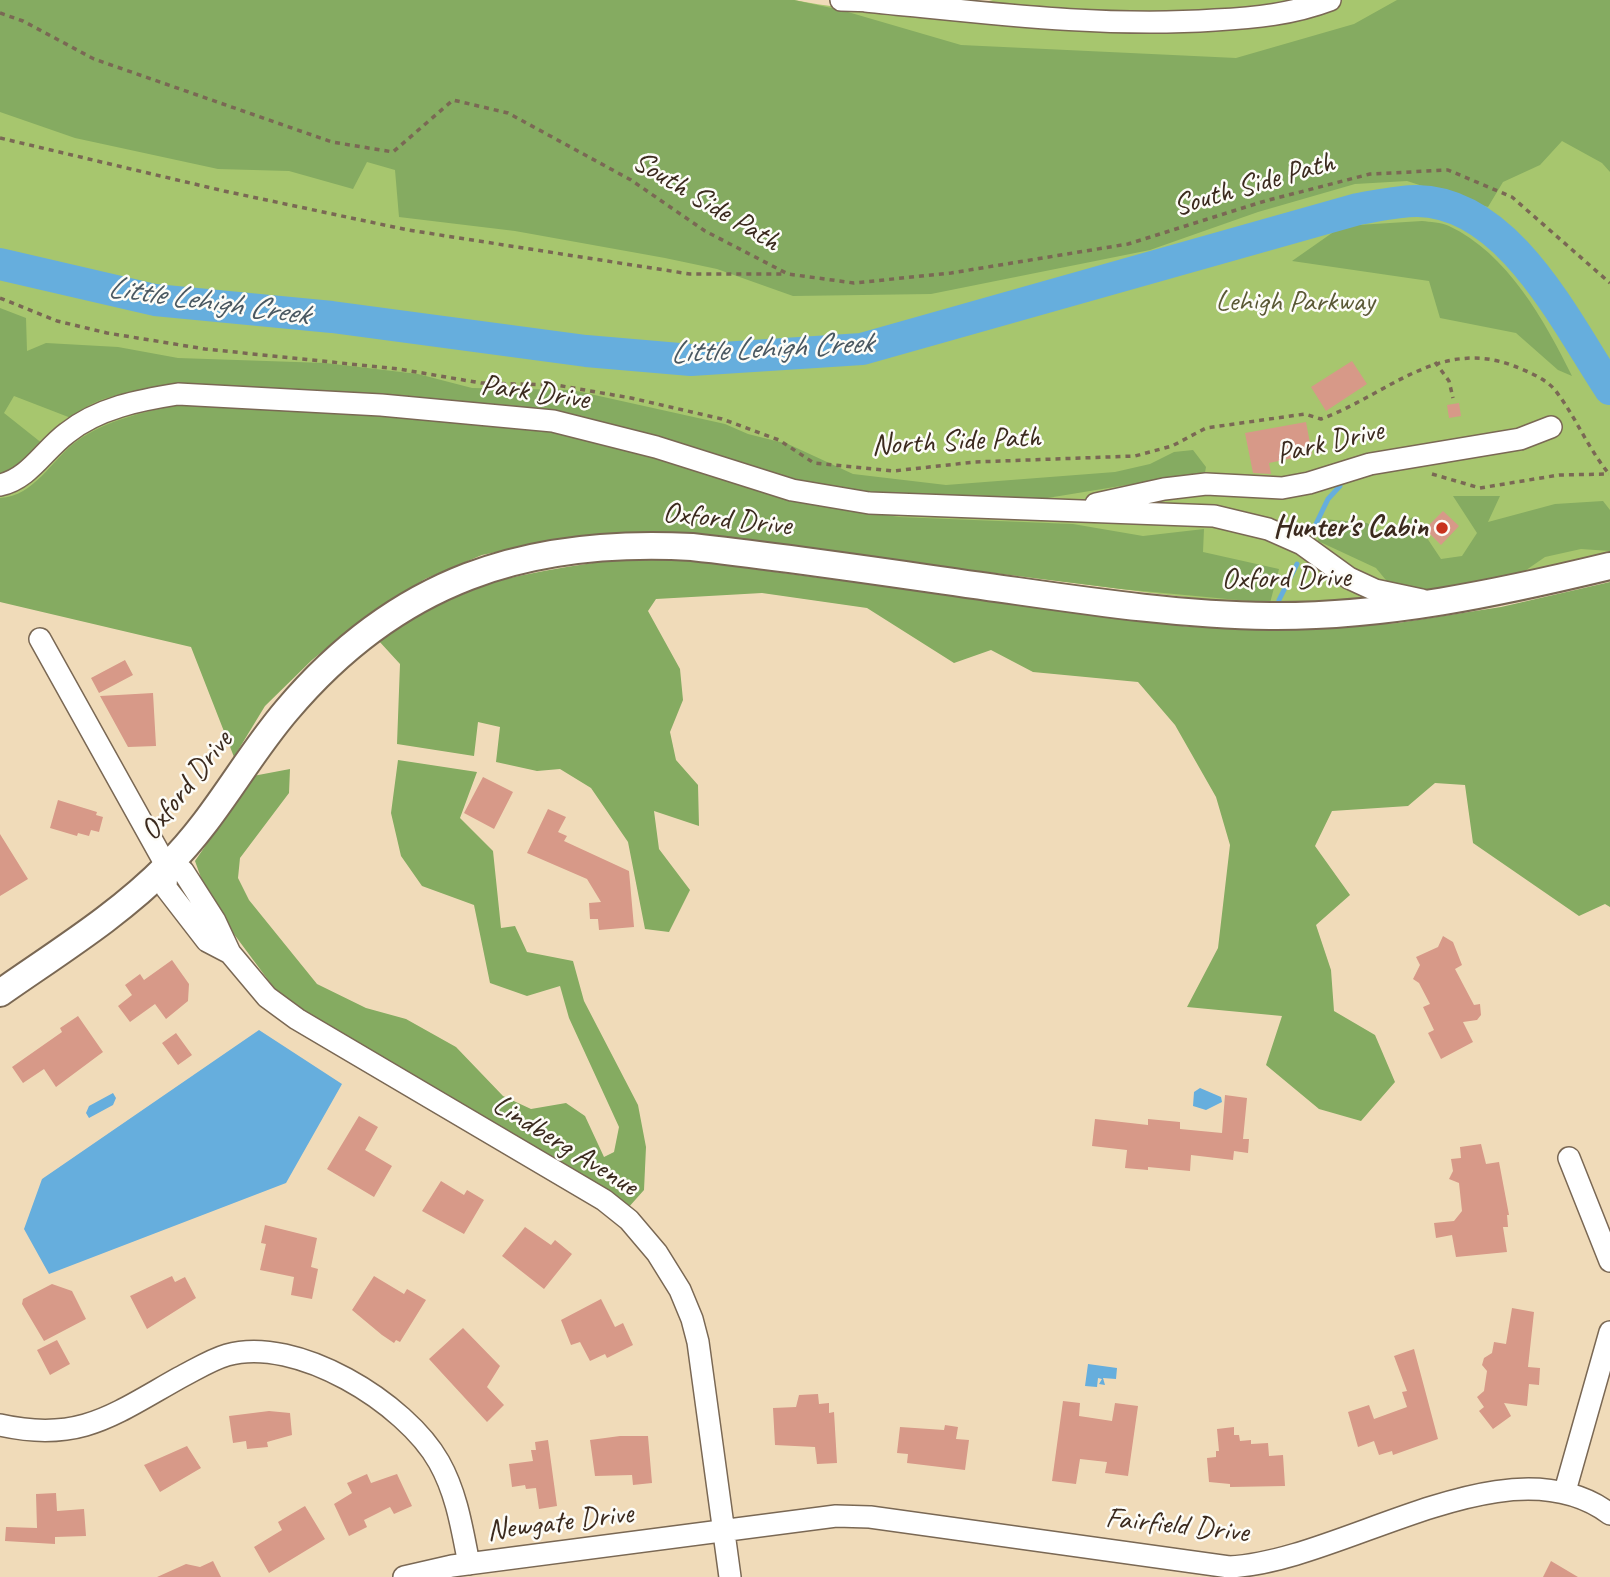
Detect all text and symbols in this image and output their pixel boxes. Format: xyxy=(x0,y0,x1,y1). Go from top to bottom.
street label: South Side Path xyxy=(626,144,786,260)
street label: South Side Path xyxy=(1169,145,1339,225)
water label: Little Lehigh Creek xyxy=(105,269,311,335)
park label: Lehigh Parkway xyxy=(1216,284,1374,320)
water label: Little Lehigh Creek xyxy=(669,325,873,373)
street label: Park Drive xyxy=(479,368,591,418)
street label: Park Drive xyxy=(1273,413,1387,473)
street label: North Side Path xyxy=(871,420,1041,464)
street label: Oxford Drive xyxy=(661,495,793,545)
place label: Hunter's Cabin xyxy=(1273,510,1428,546)
marker: Hunter's Cabin xyxy=(1434,520,1450,536)
street label: Oxford Drive xyxy=(1221,560,1351,598)
street label: Oxford Drive xyxy=(133,724,241,848)
street label: Lindberg Avenue xyxy=(486,1087,644,1205)
street label: Newgate Drive xyxy=(485,1496,635,1550)
street label: Fairfield Drive xyxy=(1104,1501,1250,1551)

